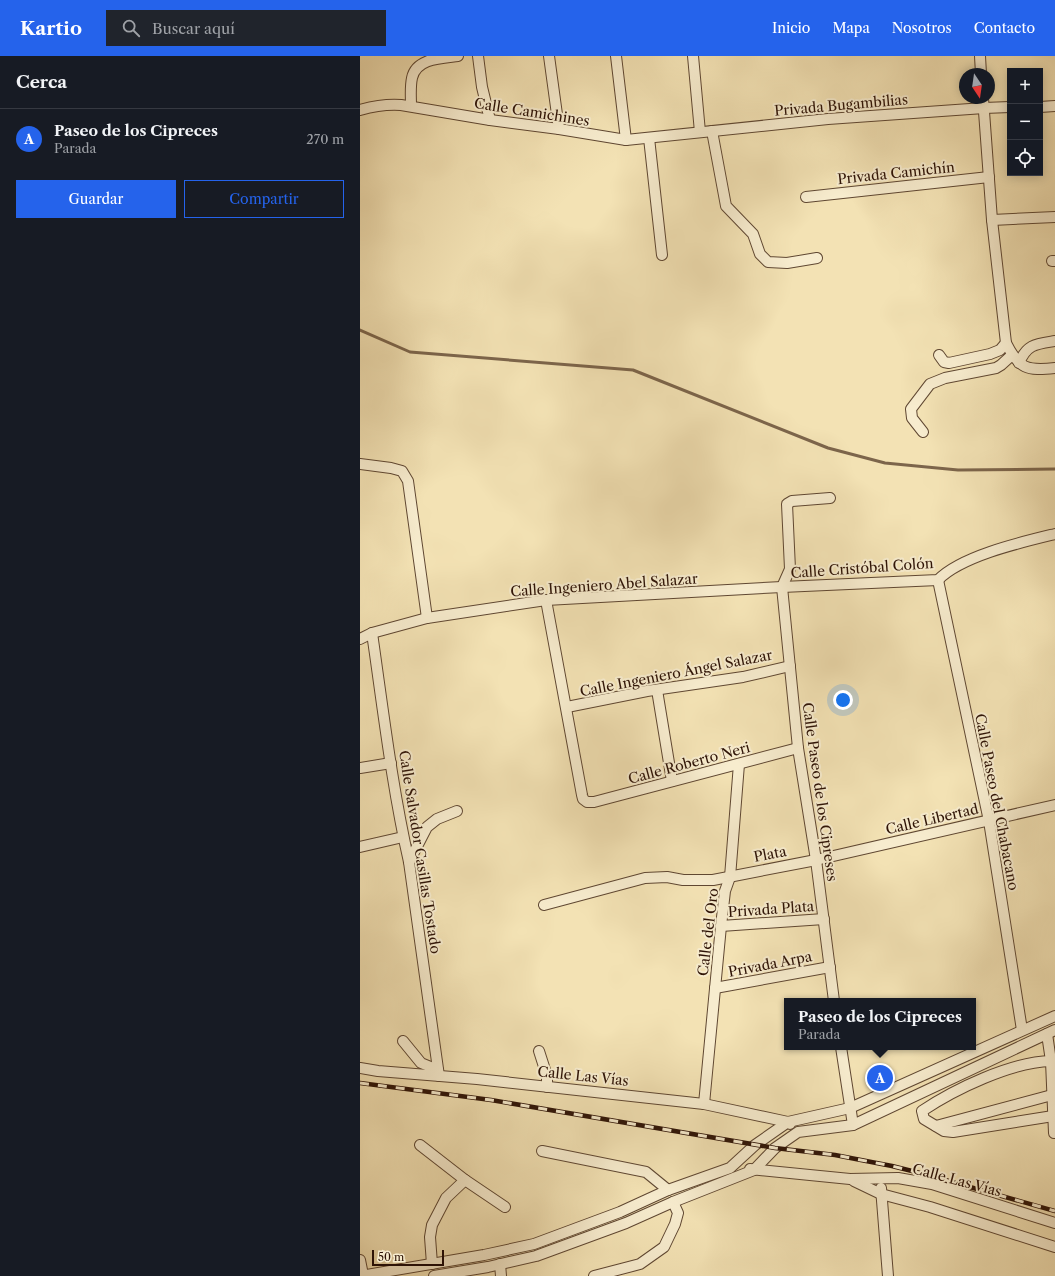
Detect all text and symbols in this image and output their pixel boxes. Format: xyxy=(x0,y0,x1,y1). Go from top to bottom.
search box xyxy=(106,10,386,46)
text: Kartio xyxy=(20,17,82,40)
icon: search xyxy=(120,17,142,39)
text: Buscar aquí xyxy=(152,19,235,38)
text: Inicio xyxy=(772,19,810,37)
text: Mapa xyxy=(832,19,870,37)
text: Nosotros xyxy=(892,19,952,37)
text: Contacto xyxy=(974,19,1035,37)
north arrow xyxy=(959,68,995,104)
map controls xyxy=(1007,68,1043,176)
button: + xyxy=(1007,68,1043,104)
text: Cerca xyxy=(16,72,67,92)
street label: Privada Bugambilias xyxy=(773,90,909,120)
street label: Calle Camichines xyxy=(473,94,591,130)
button: − xyxy=(1007,104,1043,140)
text: Paseo de los Cipreces xyxy=(54,121,218,140)
text: A xyxy=(24,131,34,147)
text: 270 m xyxy=(306,131,344,147)
text: Parada xyxy=(54,140,96,156)
button: locate xyxy=(1007,140,1043,176)
street label: Privada Camichín xyxy=(836,158,956,188)
button: Guardar xyxy=(16,180,176,218)
button: Compartir xyxy=(184,180,344,218)
street label: Calle Cristóbal Colón xyxy=(790,554,934,582)
street label: Calle Ingeniero Abel Salazar xyxy=(510,569,698,601)
street label: Calle Ingeniero Ángel Salazar xyxy=(578,645,774,700)
your location xyxy=(833,690,853,710)
street label: Calle Paseo de los Cipreses xyxy=(799,701,841,883)
street label: Calle Paseo del Chabacano xyxy=(971,712,1023,892)
street label: Calle Roberto Neri xyxy=(626,738,752,788)
street label: Calle Salvador Casillas Tostado xyxy=(395,749,445,955)
street label: Calle Libertad xyxy=(884,799,981,838)
street label: Plata xyxy=(752,842,789,866)
street label: Calle del Oro xyxy=(694,887,722,977)
street label: Privada Plata xyxy=(727,897,815,921)
street label: Privada Arpa xyxy=(727,947,814,981)
popup xyxy=(784,998,976,1050)
text: Paseo de los Cipreces xyxy=(798,1007,962,1026)
text: Parada xyxy=(798,1026,840,1042)
street label: Calle Las Vías xyxy=(536,1062,630,1090)
pin: A xyxy=(867,1063,893,1093)
street label: Calle Las Vías xyxy=(910,1159,1004,1201)
scale bar xyxy=(372,1248,444,1267)
text: 50 m xyxy=(378,1250,404,1264)

